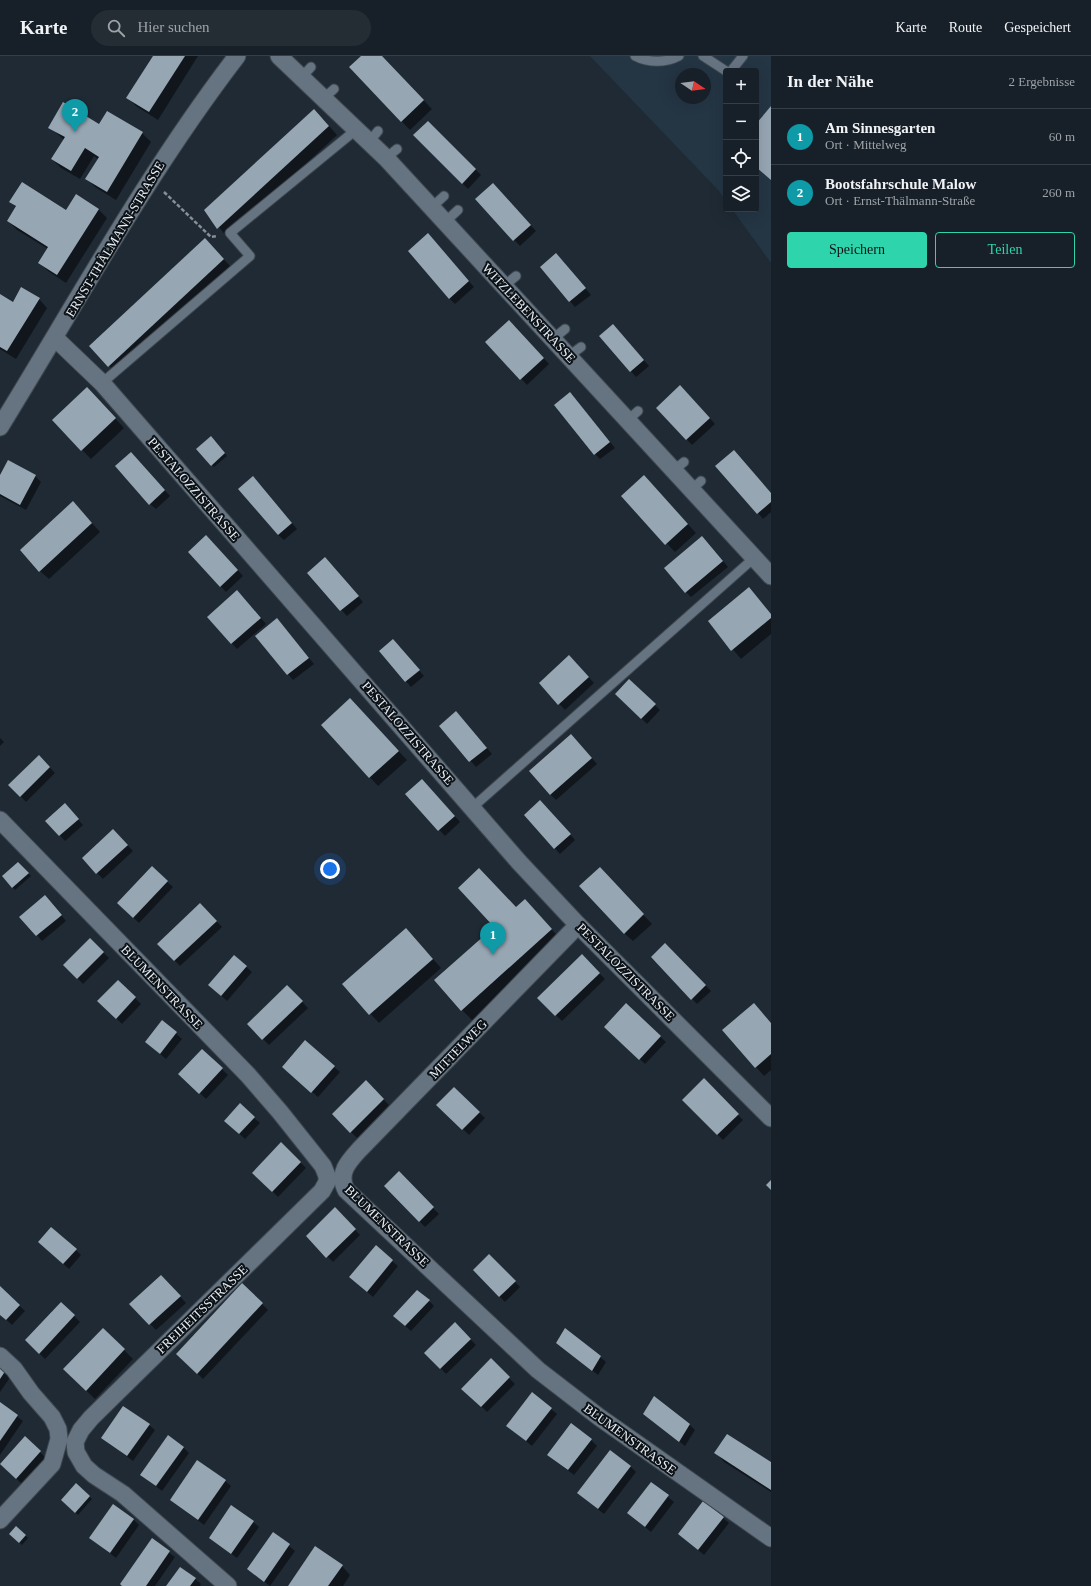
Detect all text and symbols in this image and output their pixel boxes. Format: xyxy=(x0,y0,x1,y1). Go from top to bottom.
search box xyxy=(91,10,371,46)
text: Karte xyxy=(20,17,67,38)
icon: search xyxy=(105,17,127,39)
text: Hier suchen xyxy=(137,19,210,35)
text: Karte xyxy=(896,20,927,35)
text: Route xyxy=(949,20,982,35)
text: Gespeichert xyxy=(1004,20,1071,35)
north arrow xyxy=(675,68,711,104)
map controls xyxy=(723,68,759,212)
button: + xyxy=(723,68,759,104)
text: In der Nähe xyxy=(787,72,874,91)
text: 2 Ergebnisse xyxy=(1008,74,1075,89)
pin: 2 xyxy=(62,99,88,132)
button: − xyxy=(723,104,759,140)
text: Am Sinnesgarten xyxy=(825,120,935,136)
text: 1 xyxy=(797,129,803,144)
text: 60 m xyxy=(1049,129,1075,144)
text: Ort · Mittelweg xyxy=(825,137,907,152)
button: locate xyxy=(723,140,759,176)
street label: ERNST-THÄLMANN-STRASSE xyxy=(63,159,167,319)
button: layers xyxy=(723,176,759,212)
text: Bootsfahrschule Malow xyxy=(825,176,976,192)
text: 2 xyxy=(797,185,803,200)
text: 260 m xyxy=(1042,185,1075,200)
text: Ort · Ernst-Thälmann-Straße xyxy=(825,193,975,208)
button: Speichern xyxy=(787,232,927,268)
button: Teilen xyxy=(935,232,1075,268)
street label: WITZLEBENSTRASSE xyxy=(479,260,579,366)
street label: PESTALOZZISTRASSE xyxy=(145,434,243,544)
street label: PESTALOZZISTRASSE xyxy=(359,678,457,788)
your location xyxy=(320,859,340,879)
street label: PESTALOZZISTRASSE xyxy=(574,920,678,1024)
pin: 1 xyxy=(480,922,506,955)
street label: BLUMENSTRASSE xyxy=(118,942,206,1032)
street label: MITTELWEG xyxy=(426,1016,490,1082)
street label: BLUMENSTRASSE xyxy=(342,1182,432,1270)
street label: FREIHEITSSTRASSE xyxy=(153,1262,251,1356)
street label: BLUMENSTRASSE xyxy=(581,1400,679,1478)

